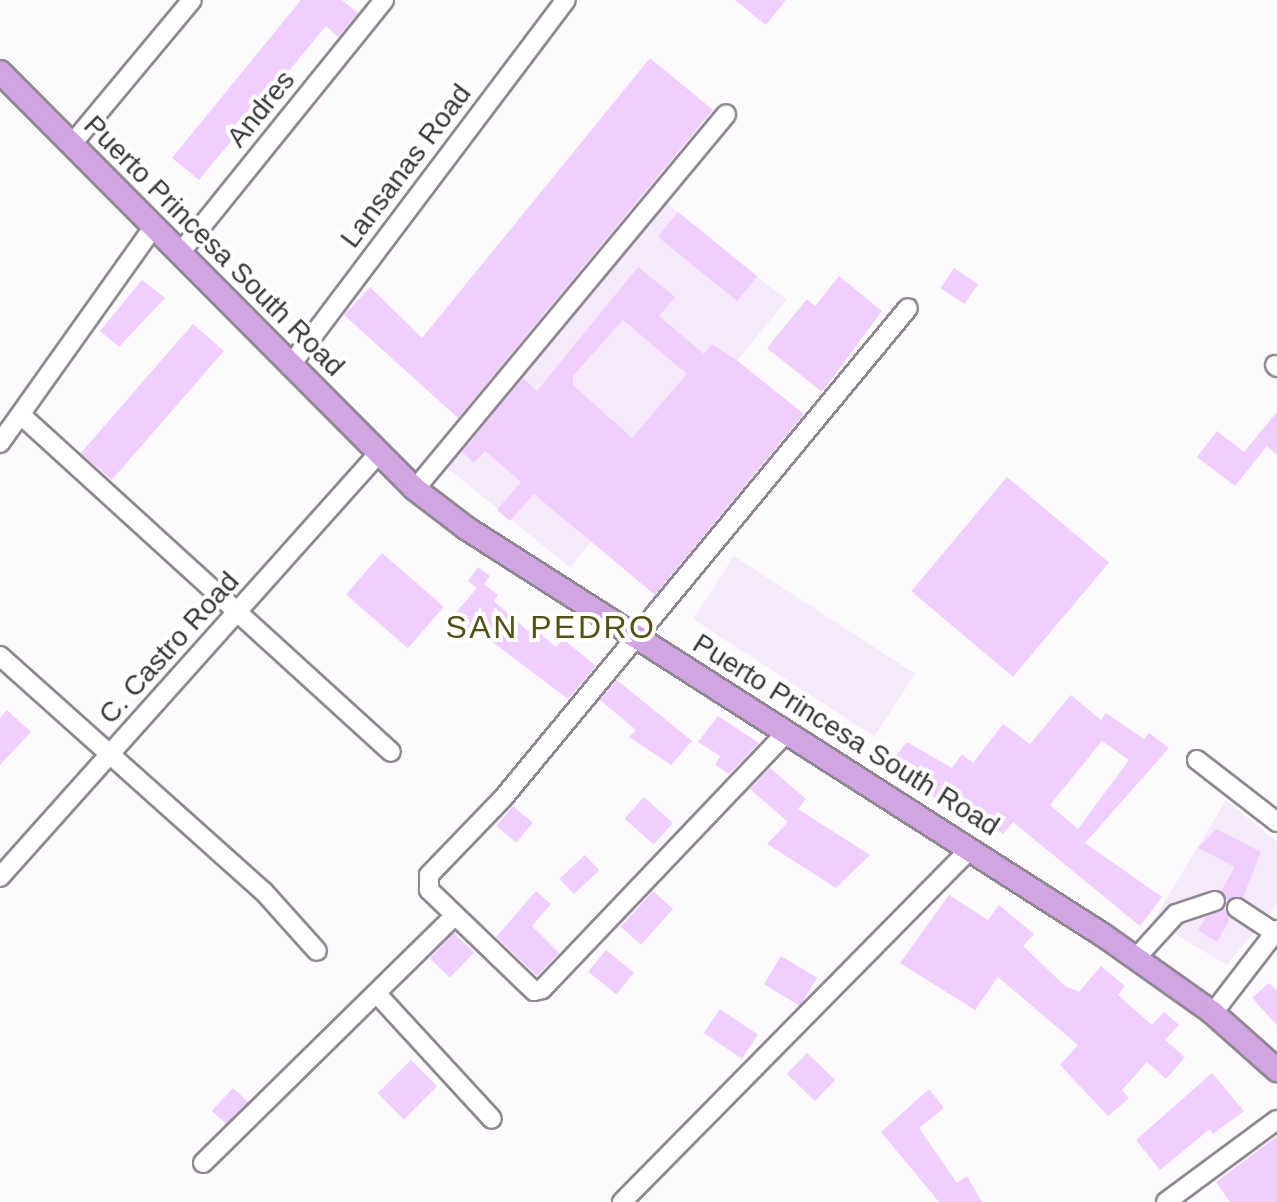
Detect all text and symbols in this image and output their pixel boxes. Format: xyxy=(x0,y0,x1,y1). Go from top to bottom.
street label: Andres xyxy=(220,64,302,154)
street label: Lansanas Road xyxy=(334,78,478,254)
street label: Puerto Princesa South Road xyxy=(77,109,351,383)
street label: C. Castro Road xyxy=(92,565,246,731)
district label: SAN PEDRO xyxy=(446,608,656,646)
street label: Puerto Princesa South Road xyxy=(687,627,1005,843)

